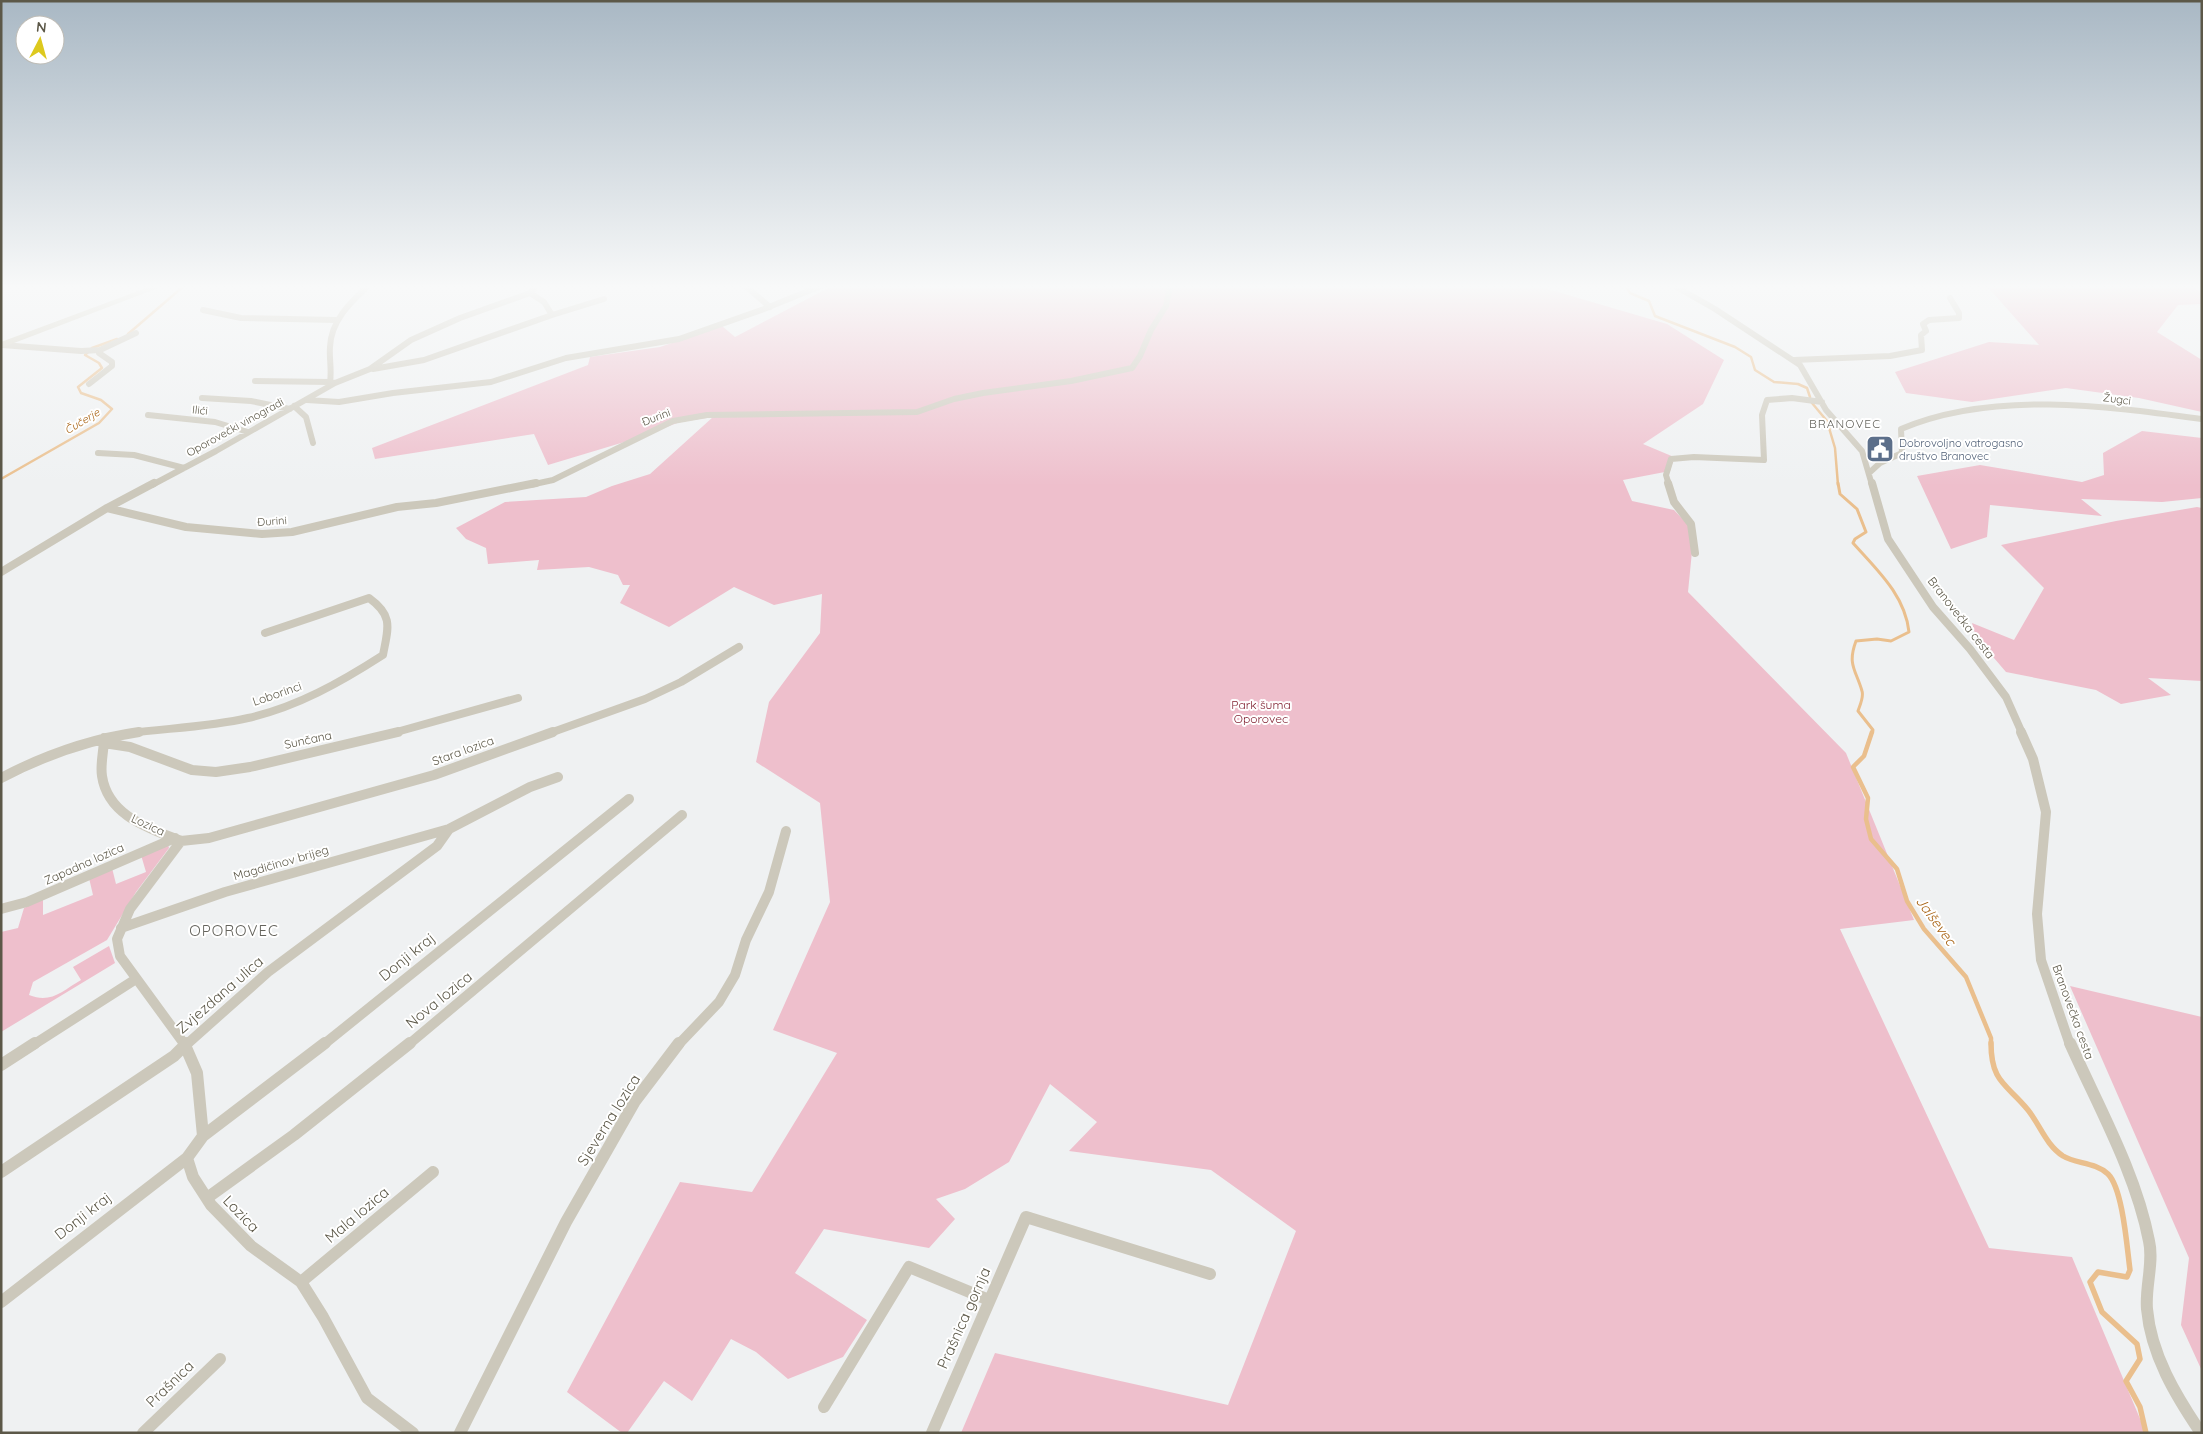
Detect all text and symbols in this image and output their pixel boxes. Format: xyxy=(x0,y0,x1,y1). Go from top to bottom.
north arrow xyxy=(15,15,65,65)
text: N xyxy=(35,18,47,37)
street label: Žugci xyxy=(2102,390,2132,408)
street label: Oporovečki vinogradi xyxy=(184,394,286,460)
street label: Ilići xyxy=(191,402,209,418)
water label: Čučerje xyxy=(62,405,103,437)
street label: Đurini xyxy=(640,405,672,429)
district label: BRANOVEC xyxy=(1809,416,1881,431)
public building icon: Dobrovoljno vatrogasno društvo Branovec xyxy=(1865,434,1895,464)
place label: Dobrovoljno vatrogasno društvo Branovec xyxy=(1899,436,2023,463)
street label: Đurini xyxy=(257,513,287,529)
street label: Branovečka cesta xyxy=(1925,574,1998,662)
street label: Loborinci xyxy=(250,678,303,709)
park label: Park šuma Oporovec xyxy=(1231,697,1291,726)
street label: Sunčana xyxy=(283,727,333,752)
street label: Stara lozica xyxy=(430,732,496,769)
street label: Lozica xyxy=(129,810,167,839)
street label: Zapadna lozica xyxy=(42,839,126,888)
street label: Magdičinov brijeg xyxy=(231,842,330,883)
water label: Jalševec xyxy=(1912,893,1961,951)
district label: OPOROVEC xyxy=(189,921,279,940)
street label: Donji kraj xyxy=(375,928,439,985)
street label: Zvjezdana ulica xyxy=(172,952,267,1038)
street label: Branovečka cesta xyxy=(2049,962,2098,1061)
street label: Nova lozica xyxy=(401,967,476,1032)
street label: Sjeverna lozica xyxy=(573,1070,644,1169)
street label: Mala lozica xyxy=(321,1182,393,1247)
street label: Donji kraj xyxy=(51,1188,115,1244)
street label: Lozica xyxy=(219,1191,264,1236)
street label: Prašnica gornja xyxy=(933,1264,994,1372)
street label: Prašnica xyxy=(142,1356,198,1411)

